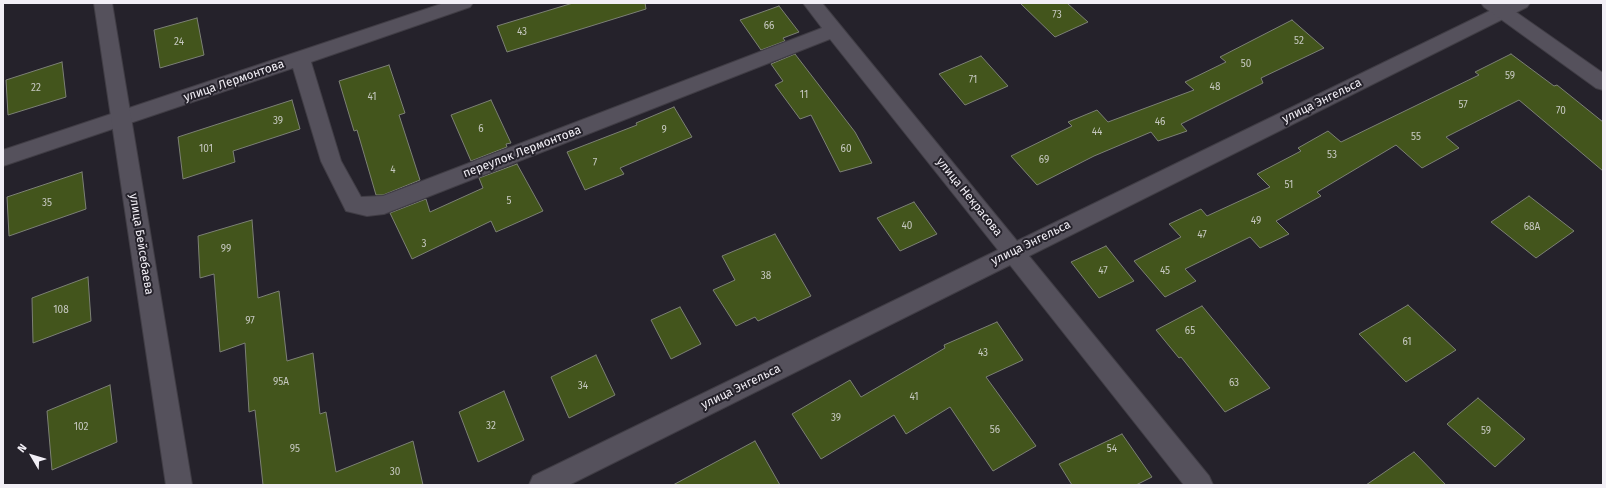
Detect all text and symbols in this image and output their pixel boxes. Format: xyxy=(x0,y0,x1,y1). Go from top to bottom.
house number: 73 xyxy=(1052,9,1062,21)
house number: 66 xyxy=(764,20,774,32)
house number: 43 xyxy=(517,26,527,38)
house number: 52 xyxy=(1294,35,1304,47)
house number: 24 xyxy=(174,36,184,48)
street label: улица Лермонтова xyxy=(182,57,286,105)
house number: 50 xyxy=(1241,58,1251,70)
house number: 59 xyxy=(1505,70,1515,82)
house number: 71 xyxy=(969,74,977,86)
street label: улица Энгельса xyxy=(1280,76,1364,126)
house number: 48 xyxy=(1210,81,1220,93)
house number: 22 xyxy=(31,82,41,94)
house number: 11 xyxy=(800,89,808,101)
house number: 41 xyxy=(367,91,377,103)
house number: 57 xyxy=(1458,99,1468,111)
house number: 70 xyxy=(1556,105,1566,117)
house number: 39 xyxy=(273,115,283,127)
house number: 46 xyxy=(1155,116,1165,128)
street label: переулок Лермонтова xyxy=(461,123,583,181)
house number: 6 xyxy=(478,123,484,135)
house number: 9 xyxy=(661,124,667,136)
house number: 44 xyxy=(1092,126,1102,138)
house number: 55 xyxy=(1411,131,1421,143)
house number: 101 xyxy=(199,143,213,155)
house number: 60 xyxy=(841,143,851,155)
house number: 53 xyxy=(1327,149,1337,161)
house number: 69 xyxy=(1039,154,1049,166)
street label: улица Некрасова xyxy=(933,155,1005,239)
house number: 7 xyxy=(593,157,597,169)
house number: 4 xyxy=(390,164,396,176)
house number: 51 xyxy=(1285,179,1293,191)
street label: улица Бейсебаева xyxy=(126,192,156,296)
house number: 5 xyxy=(506,195,512,207)
house number: 35 xyxy=(42,197,52,209)
house number: 49 xyxy=(1251,215,1261,227)
street label: улица Энгельса xyxy=(989,218,1073,268)
house number: 40 xyxy=(902,220,912,232)
house number: 68А xyxy=(1524,221,1540,233)
house number: 47 xyxy=(1197,229,1207,241)
house number: 3 xyxy=(422,238,426,250)
house number: 99 xyxy=(221,243,231,255)
house number: 47 xyxy=(1098,265,1108,277)
house number: 45 xyxy=(1160,265,1170,277)
house number: 38 xyxy=(761,270,771,282)
house number: 108 xyxy=(53,304,69,316)
house number: 97 xyxy=(245,315,255,327)
house number: 65 xyxy=(1185,325,1195,337)
house number: 61 xyxy=(1402,336,1412,348)
house number: 43 xyxy=(978,347,988,359)
street label: улица Энгельса xyxy=(699,362,783,412)
house number: 95А xyxy=(273,376,289,388)
house number: 63 xyxy=(1229,377,1239,389)
house number: 34 xyxy=(578,380,588,392)
house number: 41 xyxy=(909,391,919,403)
house number: 39 xyxy=(831,412,841,424)
house number: 32 xyxy=(486,420,496,432)
house number: 102 xyxy=(74,421,88,433)
house number: 56 xyxy=(990,424,1000,436)
house number: 59 xyxy=(1481,425,1491,437)
north arrow xyxy=(12,436,52,476)
text: N xyxy=(15,441,30,455)
house number: 95 xyxy=(290,443,300,455)
house number: 54 xyxy=(1107,443,1117,455)
house number: 30 xyxy=(390,466,400,478)

